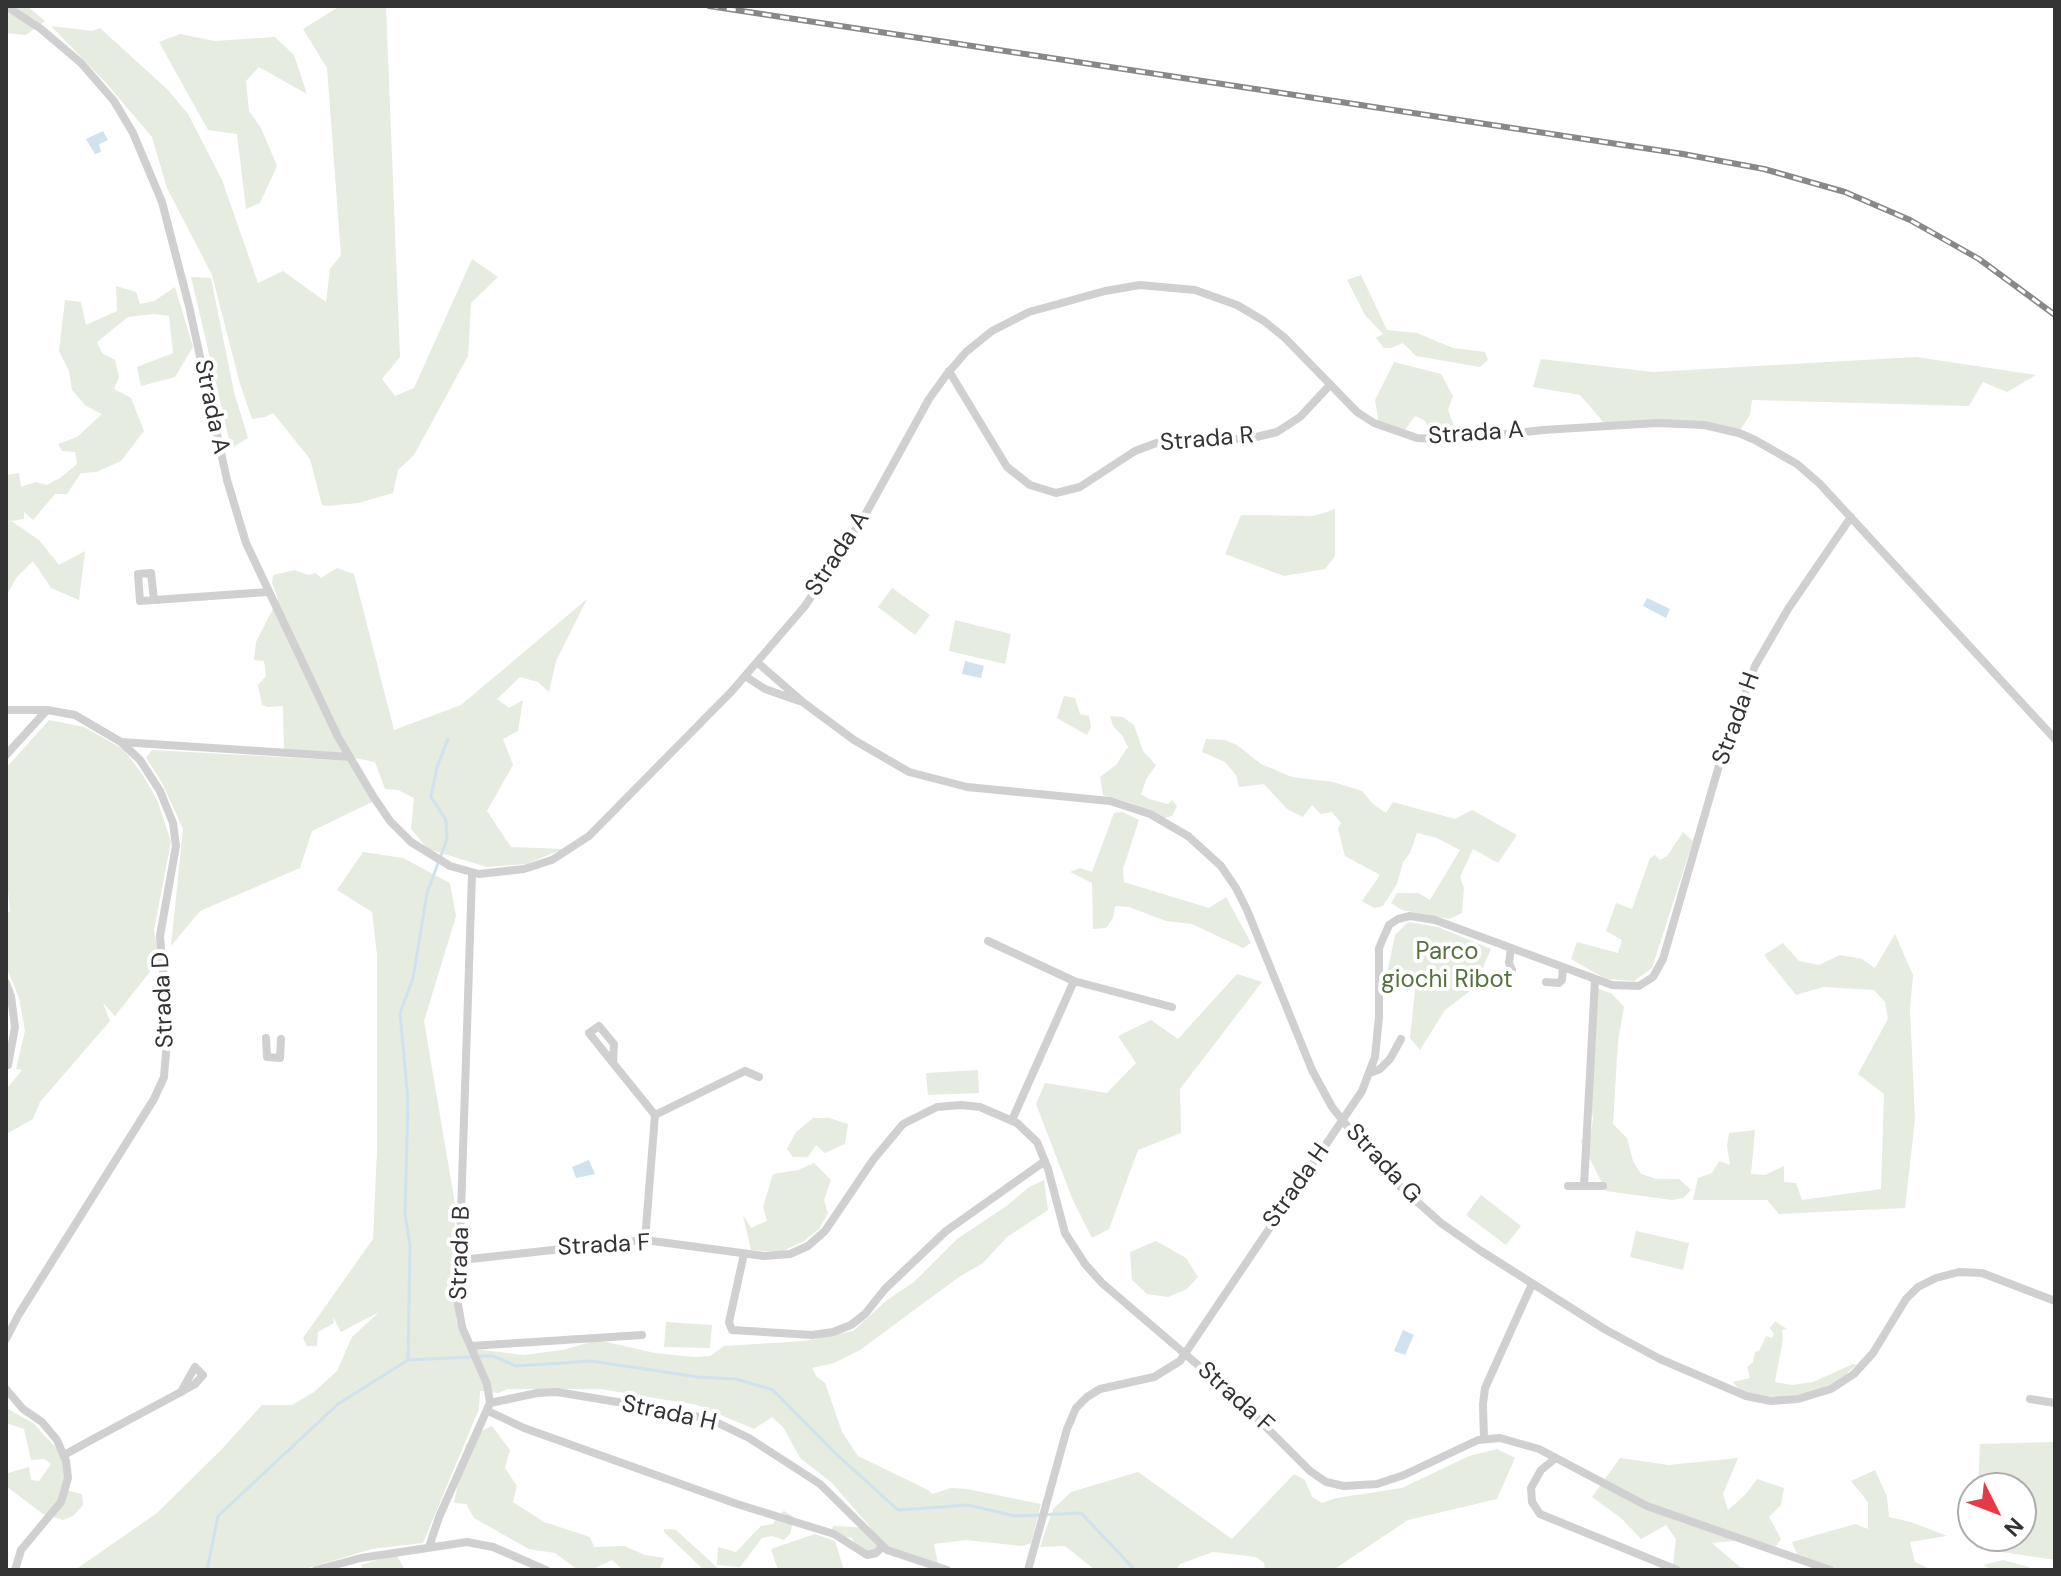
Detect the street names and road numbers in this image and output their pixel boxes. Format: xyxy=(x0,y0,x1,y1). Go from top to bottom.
street label: Strada A xyxy=(187,357,235,457)
street label: Strada A xyxy=(1427,416,1525,452)
street label: Strada R xyxy=(1159,422,1255,458)
street label: Strada A xyxy=(800,506,876,602)
street label: Strada H xyxy=(1707,669,1767,769)
street label: Strada D xyxy=(147,951,181,1049)
street label: Strada G xyxy=(1339,1118,1427,1210)
street label: Strada H xyxy=(1258,1138,1336,1234)
street label: Strada B xyxy=(445,1205,477,1301)
street label: Strada F xyxy=(557,1229,651,1263)
street label: Strada F xyxy=(1191,1356,1279,1440)
street label: Strada H xyxy=(619,1390,719,1438)

